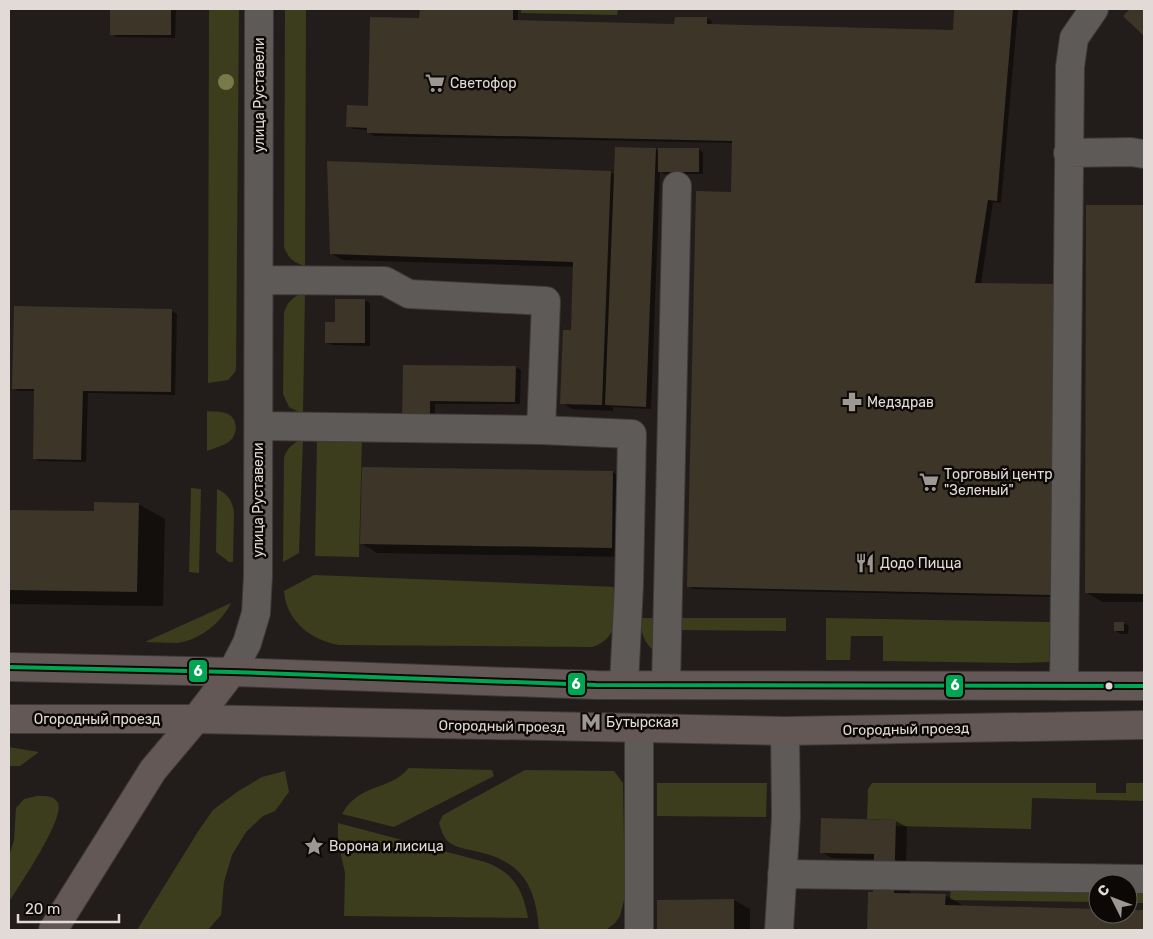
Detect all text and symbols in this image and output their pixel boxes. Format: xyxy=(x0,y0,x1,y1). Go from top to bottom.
street label: улица Руставели xyxy=(251,37,268,153)
supermarket icon: Светофор xyxy=(424,72,446,94)
place label: Светофор xyxy=(450,75,517,92)
pharmacy icon: Медздрав xyxy=(841,391,863,413)
place label: Медздрав xyxy=(867,394,934,411)
street label: улица Руставели xyxy=(250,442,267,558)
place label: Торговый центр "Зеленый" xyxy=(944,466,1053,499)
supermarket icon: Торговый центр "Зеленый" xyxy=(918,471,940,493)
restaurant icon: Додо Пицца xyxy=(854,552,876,574)
place label: Додо Пицца xyxy=(880,555,961,572)
line badge: 6 xyxy=(188,659,208,683)
text: 6 xyxy=(193,663,203,680)
line badge: 6 xyxy=(567,672,586,696)
line badge: 6 xyxy=(945,674,964,698)
text: 6 xyxy=(571,676,581,693)
text: 6 xyxy=(950,677,960,694)
unlabelled marker xyxy=(1104,681,1114,691)
street label: Огородный проезд xyxy=(34,711,160,728)
metro station icon: Бутырская xyxy=(580,711,602,733)
place label: Бутырская xyxy=(606,714,679,731)
street label: Огородный проезд xyxy=(439,717,565,736)
street label: Огородный проезд xyxy=(843,720,969,739)
place icon: Ворона и лисица xyxy=(303,835,325,857)
place label: Ворона и лисица xyxy=(329,838,444,855)
north arrow xyxy=(1088,874,1138,924)
text: С xyxy=(1094,881,1113,900)
scale bar xyxy=(18,892,119,924)
text: 20 m xyxy=(25,900,60,918)

